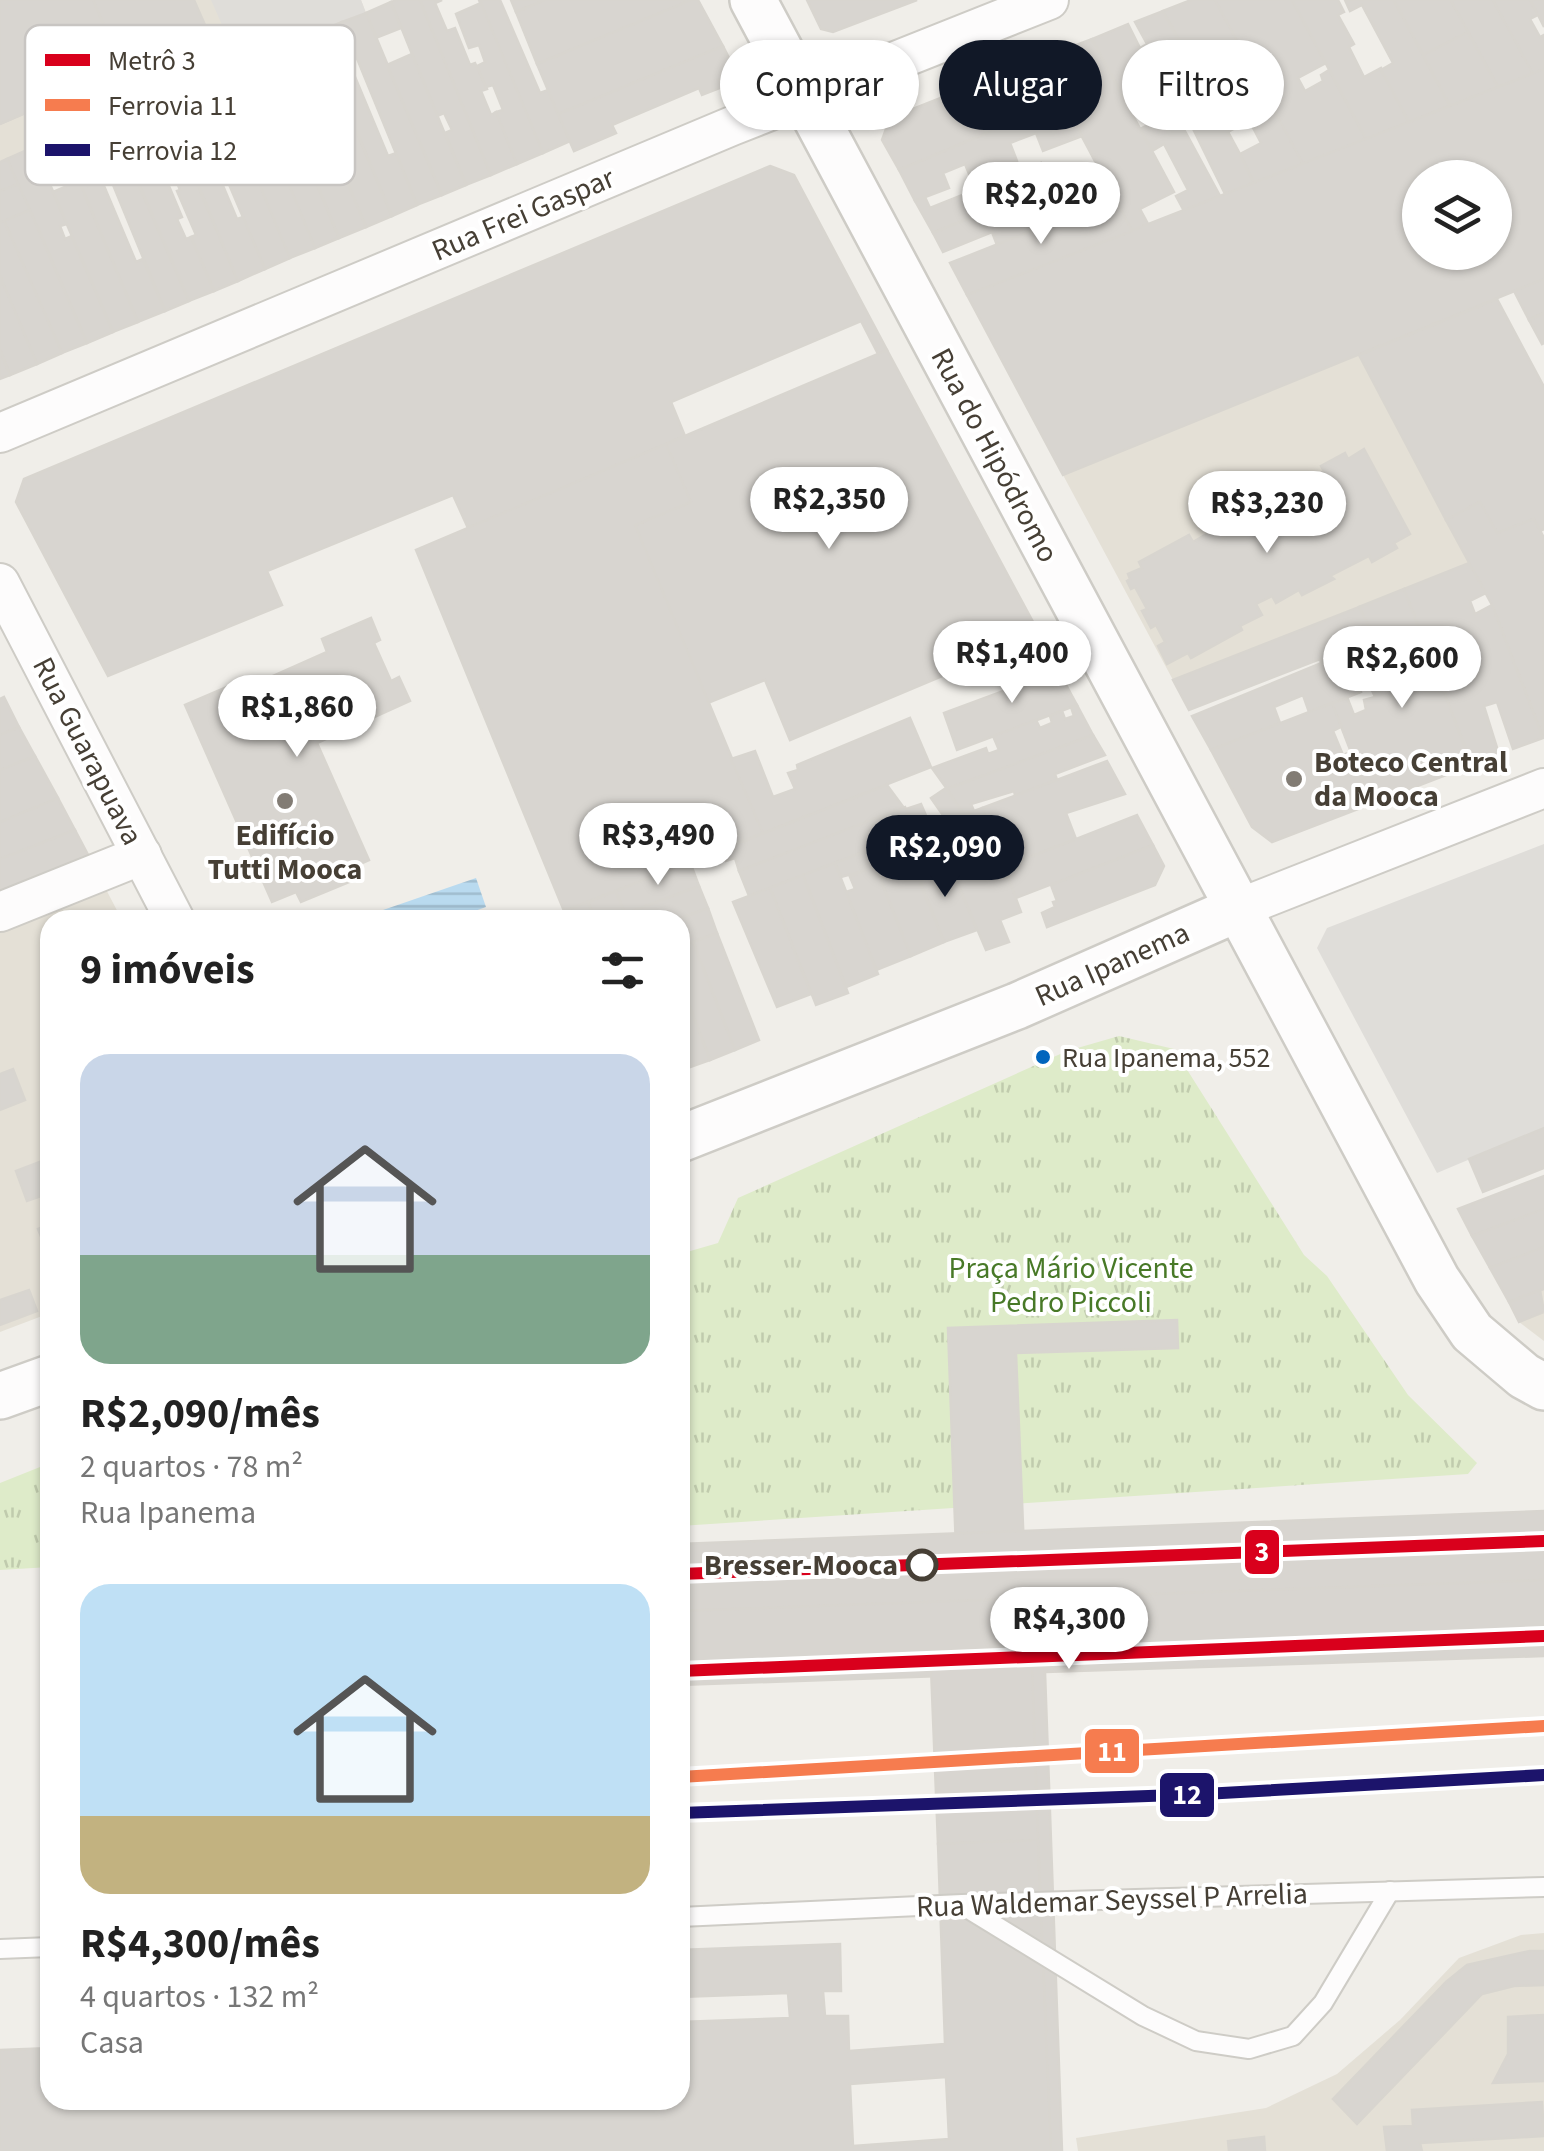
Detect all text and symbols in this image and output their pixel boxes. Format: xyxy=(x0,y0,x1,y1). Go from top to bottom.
legend xyxy=(25,25,355,185)
chip: Comprar xyxy=(720,40,919,130)
chip: Alugar xyxy=(939,40,1102,130)
chip: Filtros xyxy=(1122,40,1284,130)
text: Metrô 3 xyxy=(108,41,196,81)
text: Ferrovia 11 xyxy=(108,86,237,126)
text: Ferrovia 12 xyxy=(108,131,237,171)
street label: Rua Frei Gaspar xyxy=(425,156,622,272)
map controls xyxy=(1402,160,1512,270)
button: layers xyxy=(1402,160,1512,270)
pin: R$2,020 xyxy=(949,162,1133,247)
text: R$2,020 xyxy=(984,171,1098,217)
street label: Rua do Hipódromo xyxy=(920,340,1069,570)
pin: R$2,350 xyxy=(737,467,921,552)
pin: R$3,230 xyxy=(1175,471,1359,556)
text: R$2,350 xyxy=(772,476,886,522)
text: R$3,230 xyxy=(1210,480,1324,526)
pin: R$1,400 xyxy=(920,621,1104,706)
pin: R$2,600 xyxy=(1310,626,1494,711)
text: R$1,400 xyxy=(955,630,1069,676)
text: R$2,600 xyxy=(1345,635,1459,681)
street label: Rua Guarapuava xyxy=(22,650,153,853)
pin: R$1,860 xyxy=(205,675,389,760)
text: R$1,860 xyxy=(240,684,354,730)
place label: Boteco Central da Mooca xyxy=(1314,741,1508,818)
marker: Boteco Central da Mooca xyxy=(1283,768,1305,790)
marker: Edifício Tutti Mooca xyxy=(274,790,296,812)
pin: R$3,490 xyxy=(566,803,750,888)
text: R$3,490 xyxy=(601,812,715,858)
place label: Edifício Tutti Mooca xyxy=(208,814,362,891)
pin: R$2,090 xyxy=(853,815,1037,900)
text: R$2,090 xyxy=(888,824,1002,870)
street label: Rua Ipanema xyxy=(1028,911,1196,1018)
text: 9 imóveis xyxy=(80,940,255,1000)
icon: filters xyxy=(595,943,650,998)
place label: Rua Ipanema, 552 xyxy=(1062,1038,1270,1078)
marker: Rua Ipanema, 552 xyxy=(1033,1047,1053,1067)
icon: home xyxy=(275,1119,455,1299)
park label: Praça Mário Vicente Pedro Piccoli xyxy=(948,1247,1194,1324)
text: R$2,090/mês xyxy=(80,1384,320,1444)
text: 2 quartos · 78 m² xyxy=(80,1444,303,1490)
text: Rua Ipanema xyxy=(80,1490,256,1536)
line badge: 3 xyxy=(1243,1528,1281,1576)
text: 3 xyxy=(1255,1532,1269,1572)
place label: Bresser-Mooca xyxy=(704,1544,898,1587)
marker: Bresser-Mooca xyxy=(907,1550,937,1580)
pin: R$4,300 xyxy=(977,1587,1161,1672)
text: R$4,300 xyxy=(1012,1596,1126,1642)
icon: home xyxy=(275,1649,455,1829)
line badge: 11 xyxy=(1083,1727,1141,1775)
text: 11 xyxy=(1097,1732,1127,1772)
line badge: 12 xyxy=(1158,1771,1216,1819)
text: 12 xyxy=(1172,1775,1202,1815)
street label: Rua Waldemar Seyssel P Arrelia xyxy=(915,1872,1309,1929)
text: R$4,300/mês xyxy=(80,1914,320,1974)
text: 4 quartos · 132 m² xyxy=(80,1974,319,2020)
text: Casa xyxy=(80,2020,144,2066)

